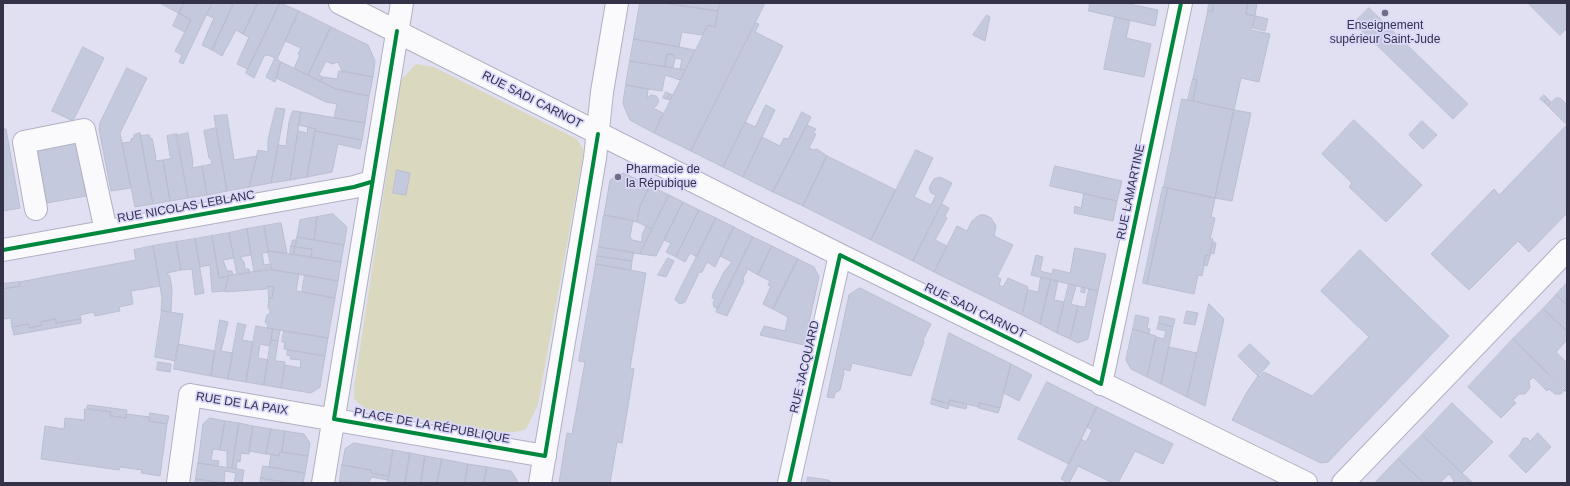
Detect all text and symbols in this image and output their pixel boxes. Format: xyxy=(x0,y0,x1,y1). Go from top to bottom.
marker: Enseignement supérieur Saint-Jude xyxy=(1380,8,1390,18)
place label: Enseignement supérieur Saint-Jude xyxy=(1330,19,1440,47)
street label: RUE SADI CARNOT xyxy=(479,68,585,132)
street label: RUE LAMARTINE xyxy=(1114,143,1148,241)
place label: Pharmacie de la Répubique xyxy=(626,163,700,191)
marker: Pharmacie de la Répubique xyxy=(613,172,623,182)
street label: RUE NICOLAS LEBLANC xyxy=(116,188,256,226)
street label: RUE SADI CARNOT xyxy=(922,280,1028,342)
street label: RUE JACQUARD xyxy=(787,319,823,415)
street label: RUE DE LA PAIX xyxy=(195,390,289,418)
street label: PLACE DE LA RÉPUBLIQUE xyxy=(353,405,511,447)

